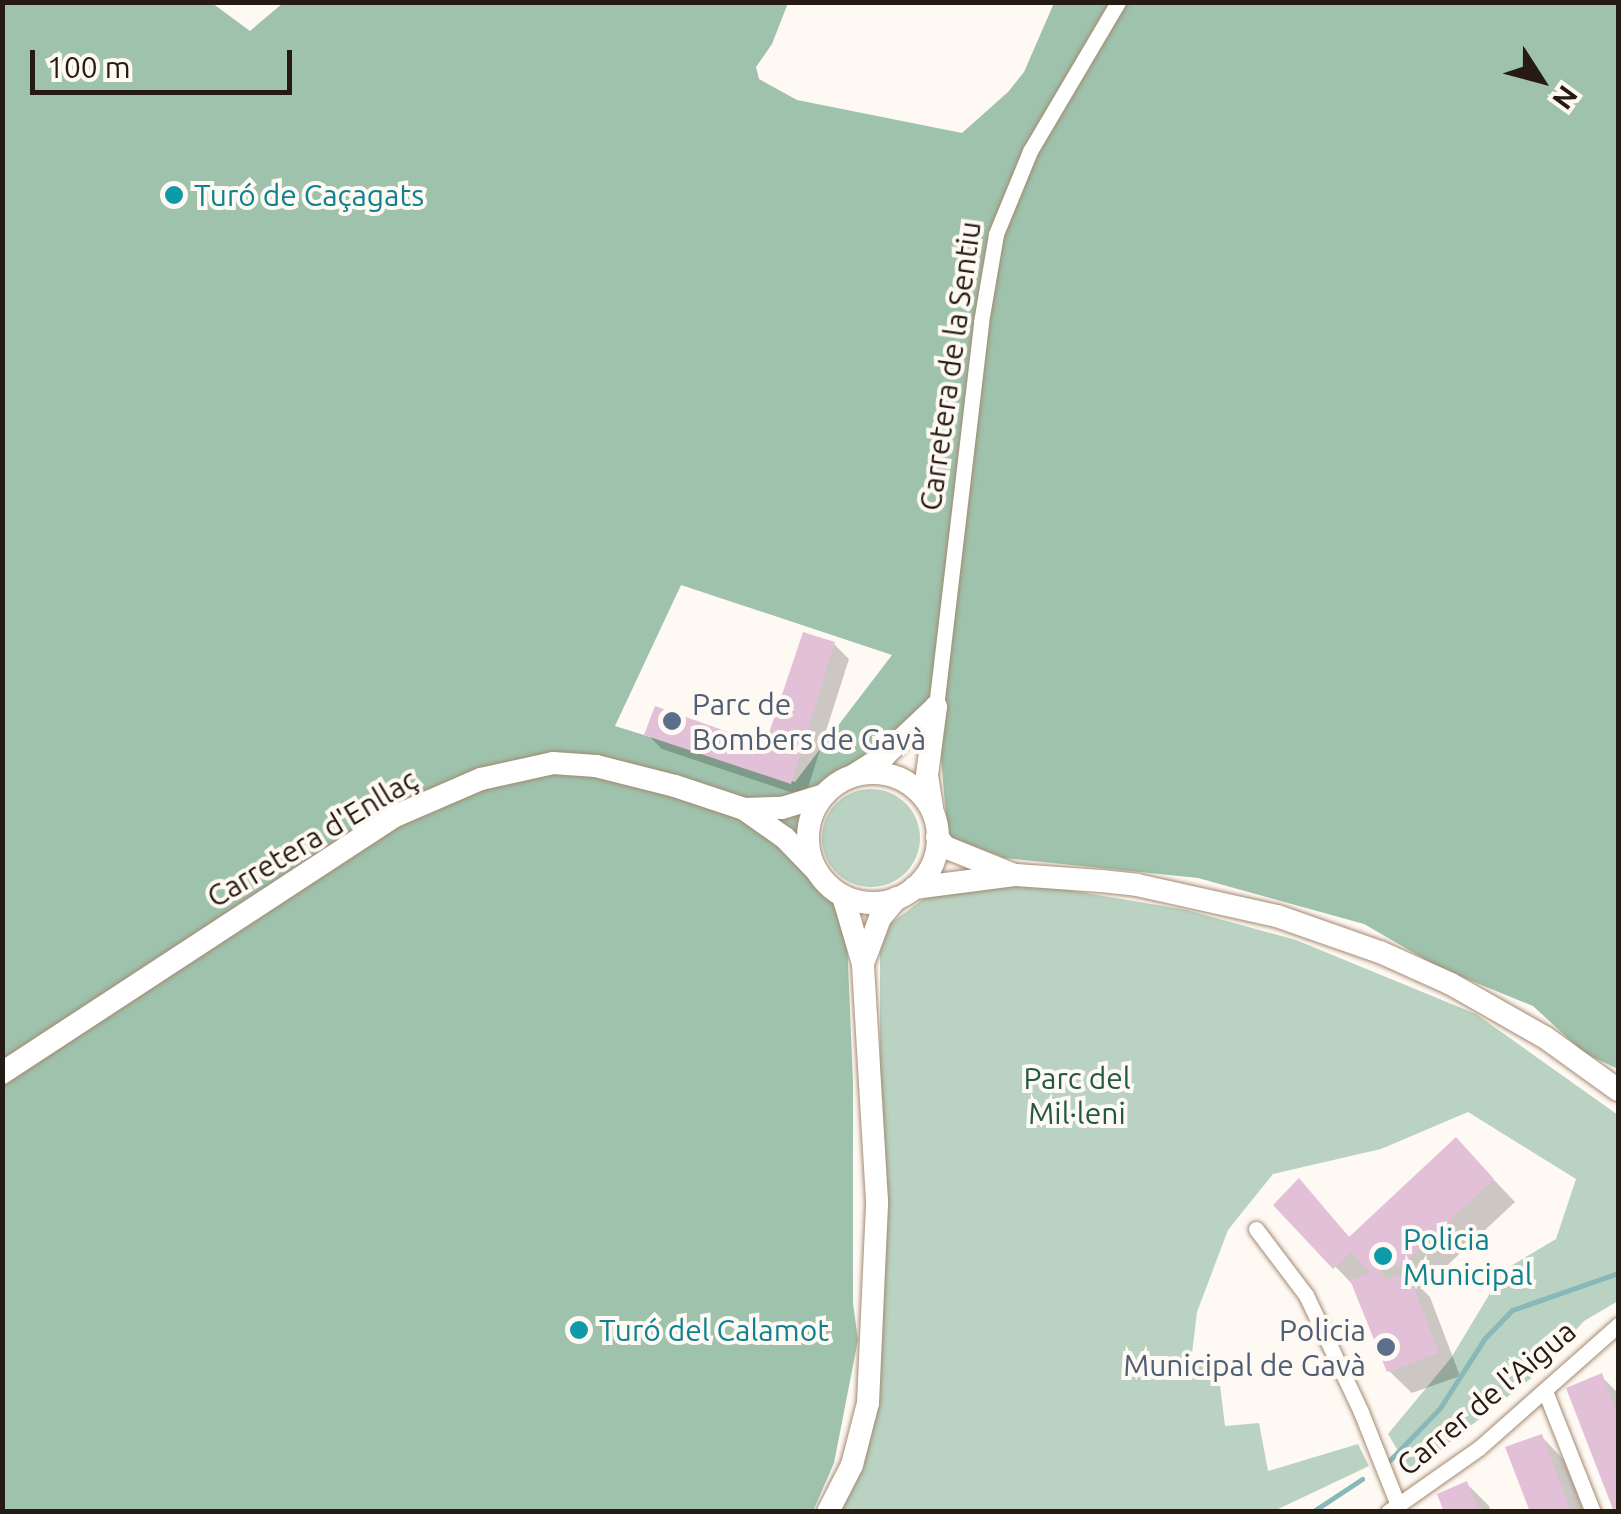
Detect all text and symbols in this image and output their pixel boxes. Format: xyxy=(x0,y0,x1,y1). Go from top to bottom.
scale bar xyxy=(35,30,298,92)
north arrow xyxy=(1491,30,1591,130)
text: 100 m xyxy=(47,50,131,84)
text: N xyxy=(1547,80,1584,115)
place label: Turó de Caçagats xyxy=(194,177,424,213)
marker: Turó de Caçagats xyxy=(163,184,185,206)
street label: Carretera de la Sentiu xyxy=(912,219,988,513)
place label: Parc de Bombers de Gavà xyxy=(692,686,926,756)
marker: Parc de Bombers de Gavà xyxy=(661,710,683,732)
street label: Carretera d'Enllaç xyxy=(200,761,424,915)
park label: Parc del Mil·leni xyxy=(1023,1060,1131,1130)
place label: Policia Municipal xyxy=(1403,1221,1533,1292)
marker: Policia Municipal xyxy=(1372,1245,1394,1267)
place label: Turó del Calamot xyxy=(599,1312,829,1348)
place label: Policia Municipal de Gavà xyxy=(1123,1312,1366,1382)
street label: Carrer de l'Aigua xyxy=(1389,1313,1583,1483)
marker: Turó del Calamot xyxy=(568,1319,590,1341)
marker: Policia Municipal de Gavà xyxy=(1375,1336,1397,1358)

